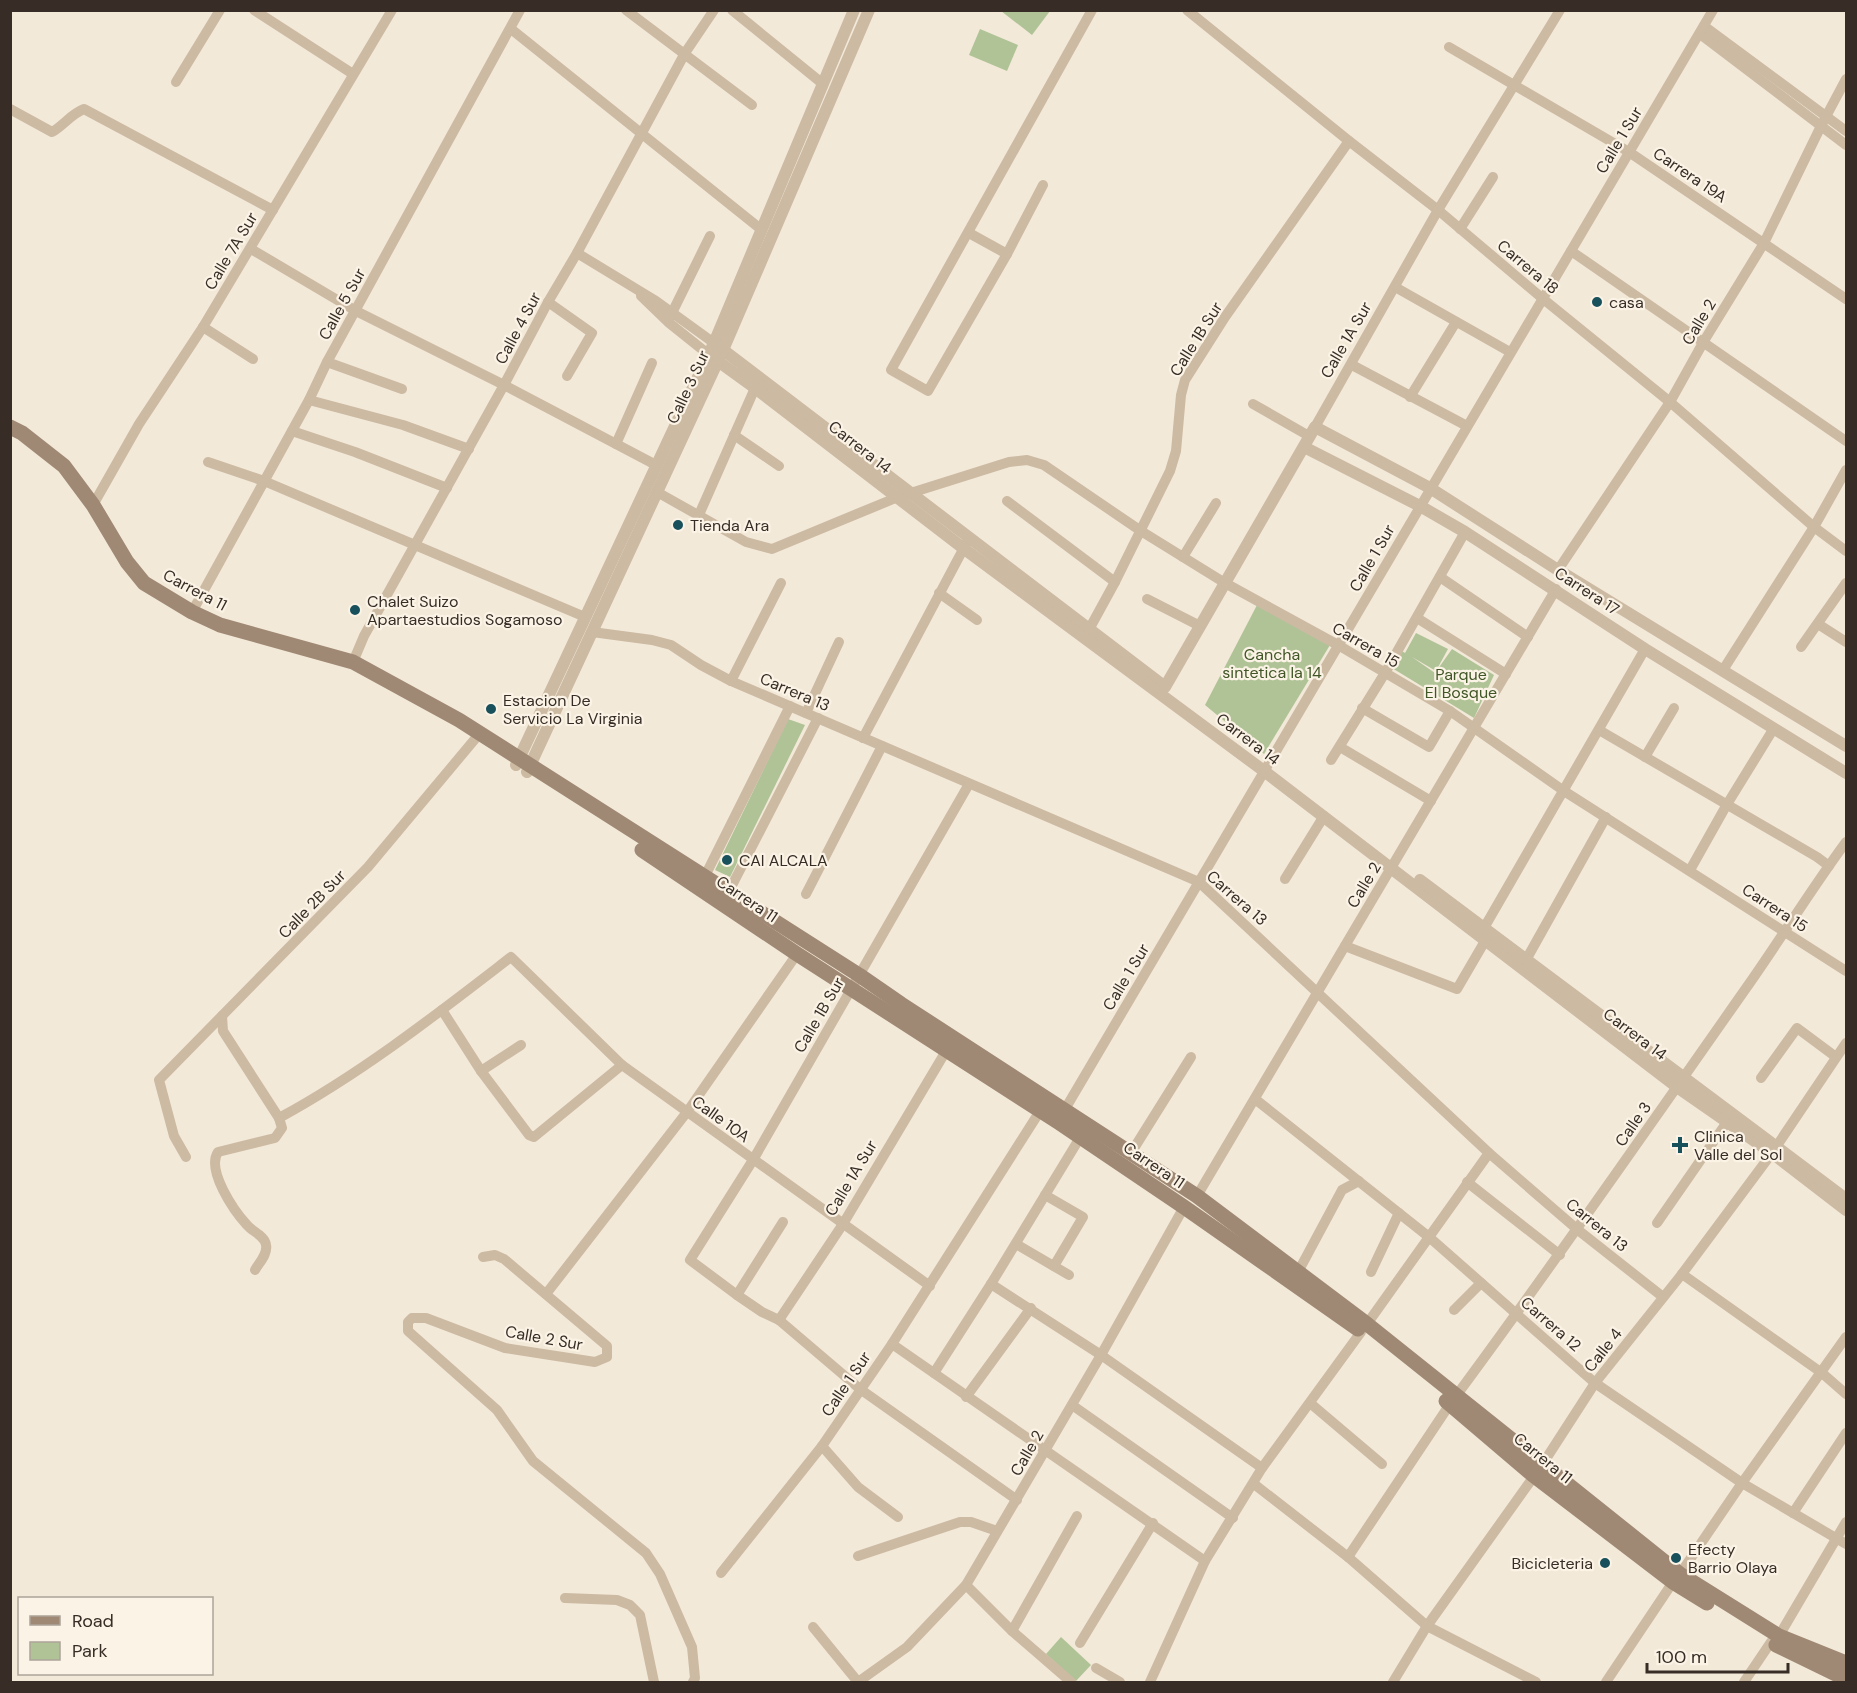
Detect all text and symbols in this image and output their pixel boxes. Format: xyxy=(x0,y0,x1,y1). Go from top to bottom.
street label: Calle 1 Sur xyxy=(1591,103,1647,177)
street label: Carrera 19A xyxy=(1649,143,1731,208)
street label: Calle 7A Sur xyxy=(200,208,262,294)
street label: Carrera 18 xyxy=(1493,235,1563,299)
street label: Calle 5 Sur xyxy=(314,264,370,344)
street label: Calle 4 Sur xyxy=(490,288,546,368)
place label: casa xyxy=(1609,292,1644,313)
marker: casa xyxy=(1590,295,1604,309)
street label: Calle 2 xyxy=(1677,295,1721,349)
street label: Calle 1B Sur xyxy=(1165,298,1227,380)
street label: Calle 1A Sur xyxy=(1316,298,1376,382)
street label: Calle 3 Sur xyxy=(662,347,714,427)
street label: Carrera 14 xyxy=(824,416,896,478)
place label: Tienda Ara xyxy=(690,515,769,536)
marker: Tienda Ara xyxy=(671,518,685,532)
street label: Calle 1 Sur xyxy=(1344,521,1400,595)
street label: Carrera 17 xyxy=(1551,562,1623,620)
street label: Carrera 11 xyxy=(159,564,231,616)
place label: Chalet Suizo Apartaestudios Sogamoso xyxy=(367,591,562,630)
marker: Chalet Suizo Apartaestudios Sogamoso xyxy=(348,603,362,617)
street label: Carrera 15 xyxy=(1329,617,1403,673)
park label: Cancha sintetica la 14 xyxy=(1222,644,1322,683)
park label: Parque El Bosque xyxy=(1425,664,1497,703)
street label: Carrera 13 xyxy=(757,668,833,716)
place label: Estacion De Servicio La Virginia xyxy=(503,690,642,729)
marker: Estacion De Servicio La Virginia xyxy=(484,702,498,716)
street label: Carrera 14 xyxy=(1212,708,1284,770)
place label: CAI ALCALA xyxy=(739,850,828,871)
marker: CAI ALCALA xyxy=(720,853,734,867)
street label: Calle 2 xyxy=(1342,858,1386,912)
street label: Calle 2B Sur xyxy=(274,865,350,943)
street label: Carrera 13 xyxy=(1202,866,1272,930)
street label: Carrera 11 xyxy=(712,871,782,927)
street label: Carrera 15 xyxy=(1738,879,1812,937)
street label: Calle 1 Sur xyxy=(1098,940,1154,1014)
street label: Calle 1B Sur xyxy=(789,973,849,1057)
street label: Carrera 14 xyxy=(1599,1003,1671,1065)
street label: Calle 10A xyxy=(688,1091,754,1147)
street label: Calle 3 xyxy=(1610,1097,1656,1151)
place label: Clinica Valle del Sol xyxy=(1694,1126,1782,1165)
street label: Calle 1A Sur xyxy=(820,1136,882,1220)
marker: Clinica Valle del Sol xyxy=(1671,1136,1689,1154)
street label: Carrera 11 xyxy=(1119,1137,1189,1193)
street label: Carrera 13 xyxy=(1562,1194,1632,1256)
street label: Carrera 12 xyxy=(1516,1292,1586,1356)
street label: Calle 2 Sur xyxy=(504,1321,585,1355)
street label: Calle 4 xyxy=(1579,1323,1627,1376)
street label: Calle 1 Sur xyxy=(817,1347,876,1421)
street label: Calle 2 xyxy=(1005,1426,1049,1480)
street label: Carrera 11 xyxy=(1509,1428,1577,1488)
place label: Efecty Barrio Olaya xyxy=(1688,1539,1777,1578)
marker: Efecty Barrio Olaya xyxy=(1669,1551,1683,1565)
place label: Bicicleteria xyxy=(1511,1553,1593,1574)
marker: Bicicleteria xyxy=(1598,1556,1612,1570)
legend xyxy=(18,1597,213,1675)
text: Road xyxy=(72,1609,114,1633)
scale bar xyxy=(1647,1636,1788,1674)
text: Park xyxy=(72,1639,108,1663)
text: 100 m xyxy=(1656,1645,1707,1669)

